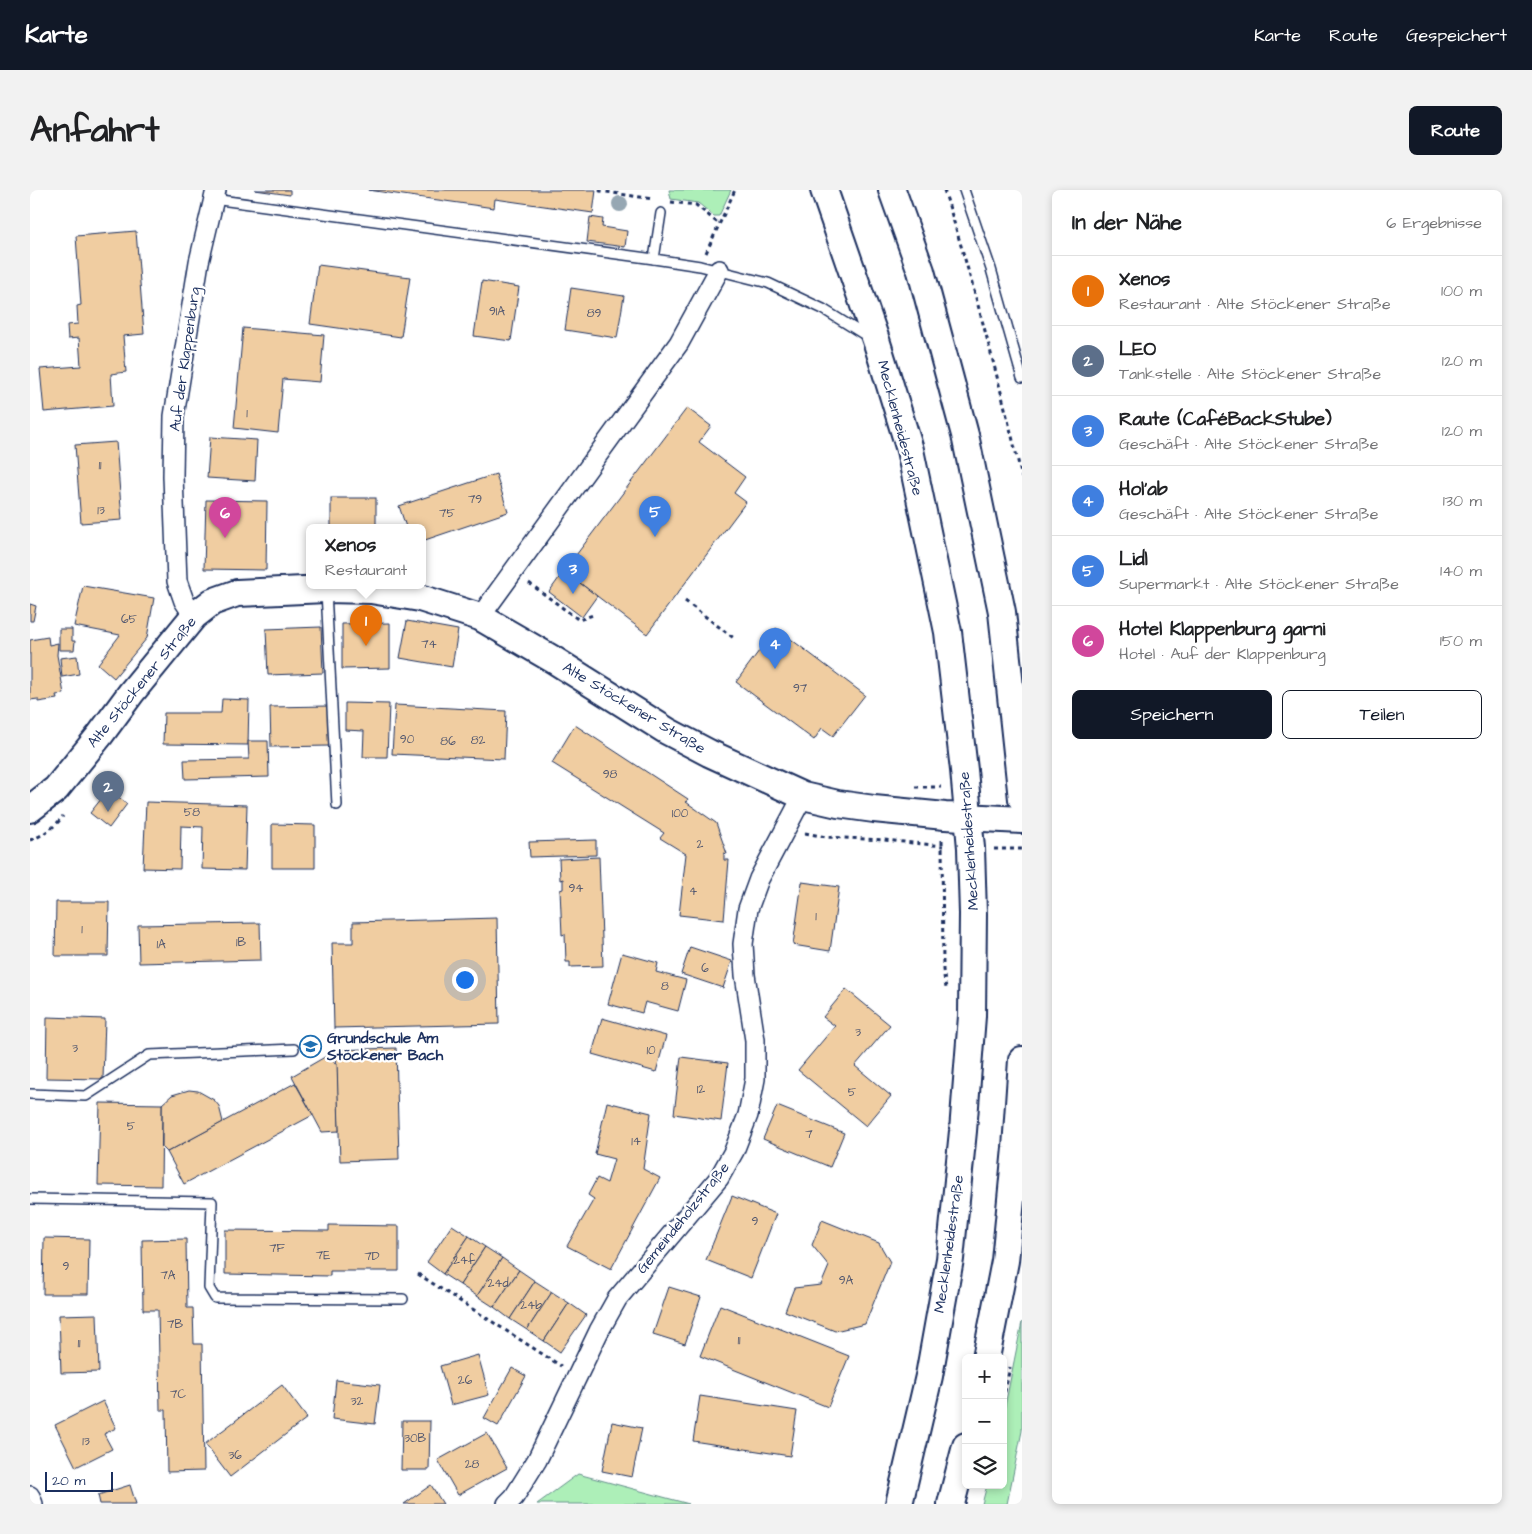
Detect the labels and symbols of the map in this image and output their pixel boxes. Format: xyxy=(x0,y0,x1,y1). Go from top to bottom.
street label: Auf der Klappenburg xyxy=(164,285,207,433)
house number: 91A xyxy=(489,303,505,320)
house number: 89 xyxy=(587,305,601,322)
street label: Mecklenheidestraße xyxy=(872,358,928,498)
house number: 1 xyxy=(246,405,248,422)
house number: 11 xyxy=(98,457,102,474)
house number: 79 xyxy=(468,491,482,508)
pin: 5 xyxy=(639,496,671,537)
pin: 6 xyxy=(209,497,241,538)
house number: 13 xyxy=(97,502,105,519)
house number: 75 xyxy=(439,505,455,522)
pin: 3 xyxy=(557,553,589,594)
pin: 1 xyxy=(350,605,382,646)
house number: 65 xyxy=(121,611,138,628)
street label: Alte Stöckener Straße xyxy=(82,612,202,752)
pin: 4 xyxy=(759,628,791,669)
house number: 74 xyxy=(421,636,437,653)
street label: Alte Stöckener Straße xyxy=(559,657,709,759)
house number: 97 xyxy=(793,680,808,697)
house number: 90 xyxy=(400,731,415,748)
house number: 82 xyxy=(471,732,485,749)
house number: 86 xyxy=(440,733,456,750)
house number: 98 xyxy=(603,766,618,783)
pin: 2 xyxy=(92,771,124,812)
street label: Mecklenheidestraße xyxy=(954,771,984,911)
house number: 58 xyxy=(184,804,200,821)
house number: 100 xyxy=(672,805,689,822)
house number: 2 xyxy=(697,836,704,853)
house number: 94 xyxy=(569,880,584,897)
house number: 4 xyxy=(689,883,697,900)
house number: 1 xyxy=(815,908,817,925)
house number: 1 xyxy=(81,921,83,938)
house number: 1B xyxy=(236,934,246,951)
house number: 1A xyxy=(156,936,166,953)
house number: 6 xyxy=(701,960,709,977)
your location xyxy=(452,967,478,993)
house number: 8 xyxy=(661,978,669,995)
house number: 3 xyxy=(855,1024,861,1041)
place label: Grundschule Am Stöckener Bach xyxy=(326,1028,444,1066)
school or university icon: Grundschule Am Stöckener Bach xyxy=(299,1035,323,1059)
house number: 3 xyxy=(72,1040,78,1057)
house number: 10 xyxy=(646,1042,656,1059)
house number: 12 xyxy=(697,1081,705,1098)
house number: 5 xyxy=(848,1084,857,1101)
house number: 5 xyxy=(127,1118,136,1135)
house number: 7 xyxy=(805,1126,813,1143)
house number: 14 xyxy=(631,1133,641,1150)
street label: Gemeindeholzstraße xyxy=(631,1158,735,1278)
street label: Mecklenheidestraße xyxy=(929,1174,969,1314)
house number: 9 xyxy=(752,1213,759,1230)
house number: 7F xyxy=(269,1240,286,1257)
house number: 7E xyxy=(316,1247,330,1264)
house number: 7D xyxy=(364,1248,380,1265)
house number: 24f xyxy=(453,1252,476,1269)
house number: 9 xyxy=(63,1258,70,1275)
house number: 7A xyxy=(160,1267,176,1284)
house number: 9A xyxy=(839,1272,854,1289)
house number: 24d xyxy=(487,1275,509,1292)
house number: 24b xyxy=(520,1297,542,1314)
house number: 7B xyxy=(167,1316,183,1333)
house number: 11 xyxy=(737,1332,741,1349)
house number: 11 xyxy=(77,1335,81,1352)
house number: 26 xyxy=(458,1372,473,1389)
house number: 7C xyxy=(170,1386,186,1403)
house number: 32 xyxy=(351,1393,364,1410)
house number: 30B xyxy=(404,1430,427,1447)
house number: 13 xyxy=(82,1433,90,1450)
house number: 36 xyxy=(228,1447,242,1464)
house number: 28 xyxy=(465,1456,480,1473)
scale bar xyxy=(45,1469,112,1492)

